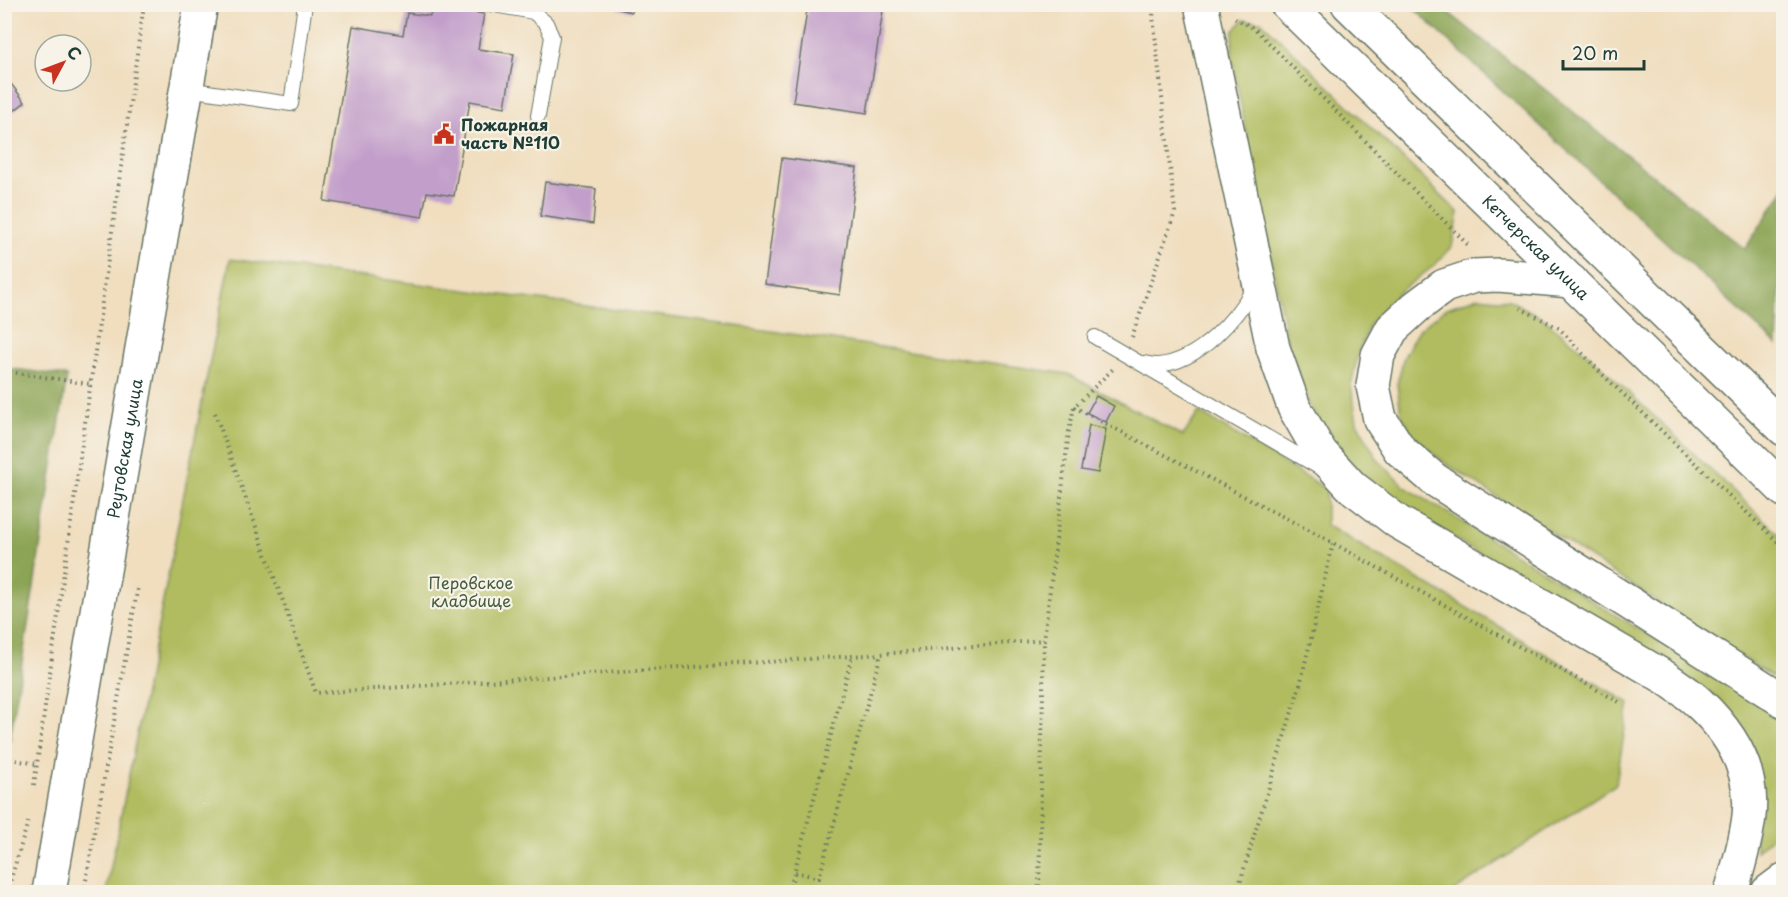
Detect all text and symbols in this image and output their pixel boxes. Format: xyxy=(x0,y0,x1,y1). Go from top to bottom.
north arrow xyxy=(33,33,93,93)
scale bar xyxy=(1563,33,1644,71)
text: 20 m xyxy=(1572,39,1618,66)
text: С xyxy=(62,40,88,65)
place label: Пожарная часть №110 xyxy=(461,112,560,154)
public building icon: Пожарная часть №110 xyxy=(432,122,456,146)
street label: Кетчерская улица xyxy=(1478,189,1595,305)
street label: Реутовская улица xyxy=(100,377,148,520)
park label: Перовское кладбище xyxy=(429,570,513,612)

